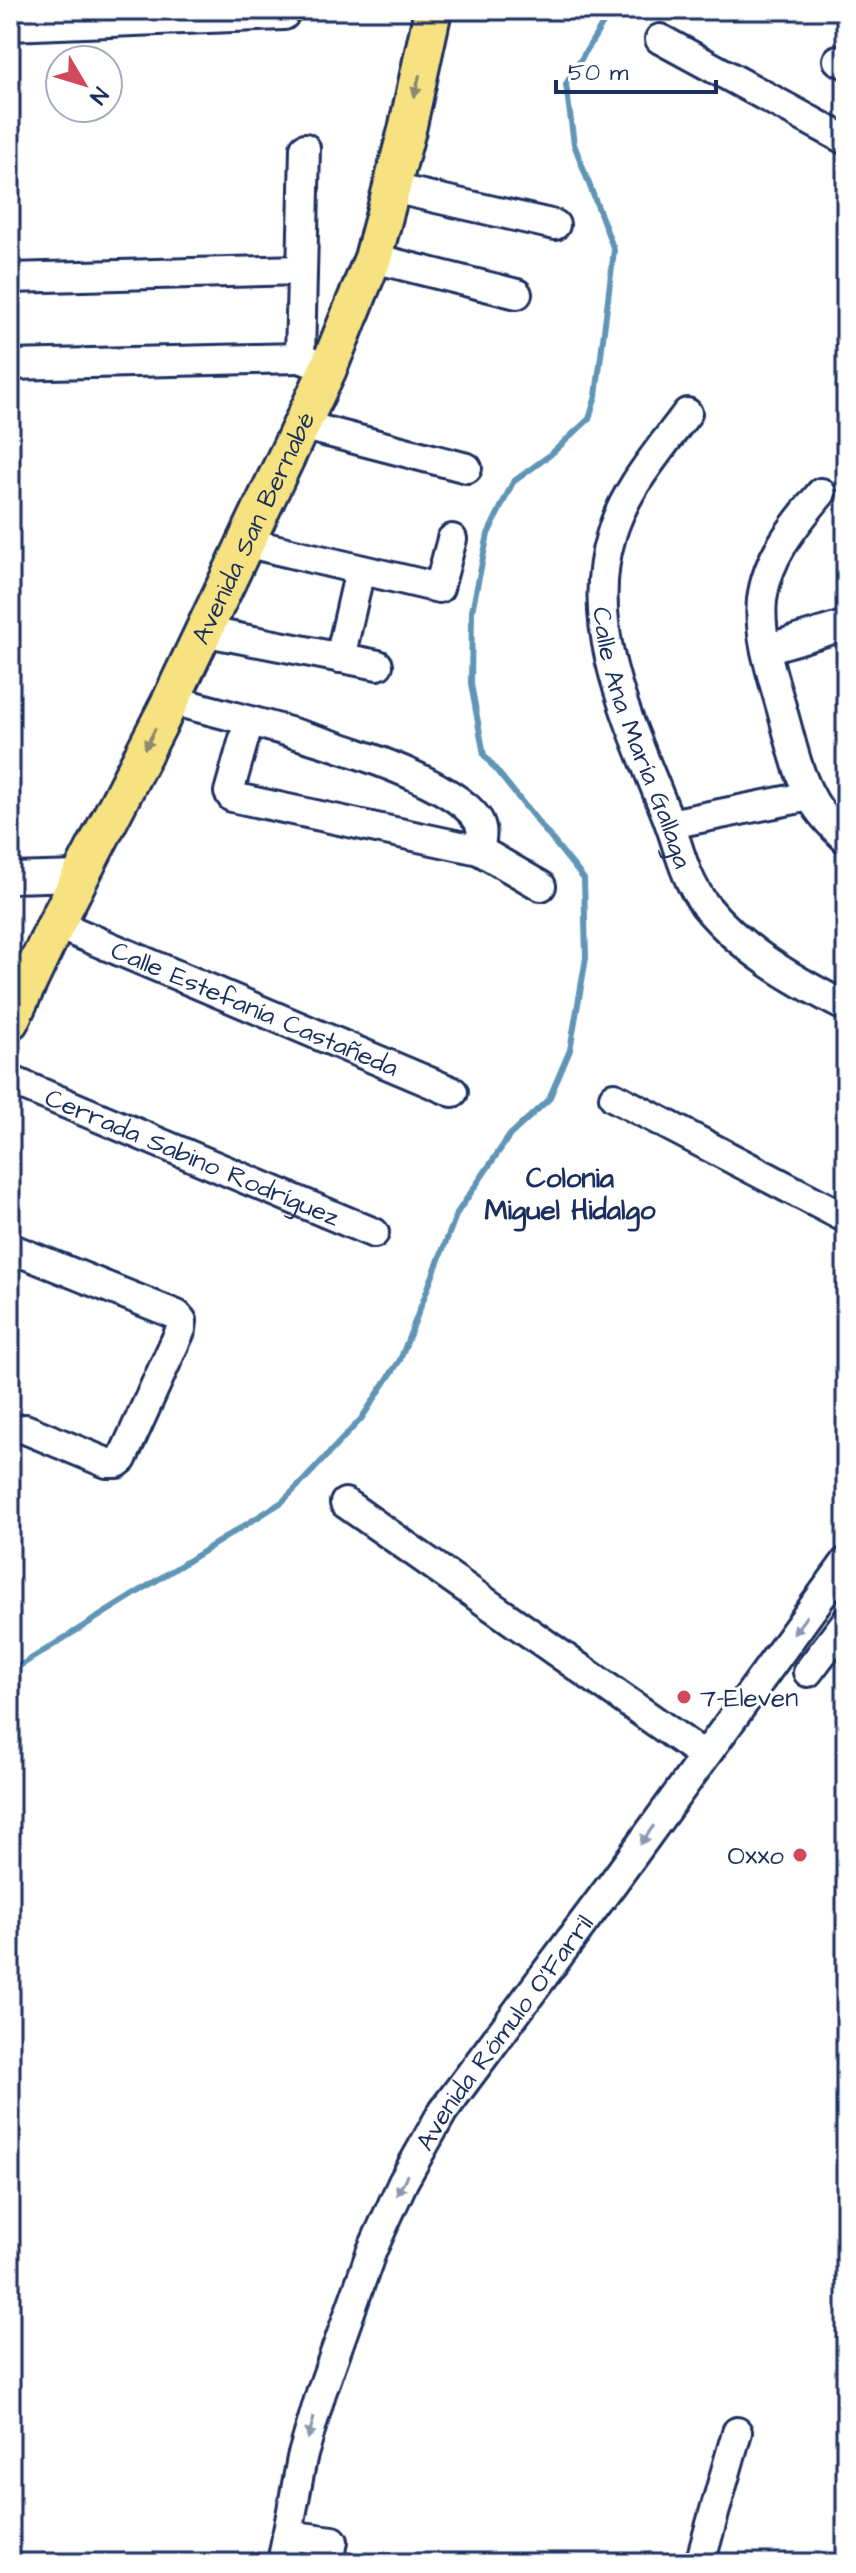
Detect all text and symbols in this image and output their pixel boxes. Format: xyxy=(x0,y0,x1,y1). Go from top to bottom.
north arrow xyxy=(44,44,124,124)
scale bar xyxy=(556,44,716,94)
text: 50 m xyxy=(568,56,629,90)
one-way arrow xyxy=(410,74,423,99)
text: N xyxy=(82,80,115,111)
street label: Avenida San Bernabé xyxy=(183,406,324,650)
street label: Calle Ana María Gallaga xyxy=(584,605,700,873)
one-way arrow xyxy=(144,728,157,751)
street label: Calle Estefanía Castañeda xyxy=(105,932,404,1086)
street label: Cerrada Sabino Rodríguez xyxy=(39,1080,345,1236)
district label: Colonia Miguel Hidalgo xyxy=(484,1159,656,1232)
one-way arrow xyxy=(793,1615,809,1635)
place label: 7-Eleven xyxy=(700,1680,798,1716)
marker: 7-Eleven xyxy=(675,1688,693,1706)
one-way arrow xyxy=(640,1824,655,1845)
place label: Oxxo xyxy=(727,1838,784,1874)
marker: Oxxo xyxy=(791,1846,809,1864)
street label: Avenida Rómulo O'Farril xyxy=(407,1907,602,2157)
one-way arrow xyxy=(395,2174,409,2197)
one-way arrow xyxy=(304,2417,317,2441)

